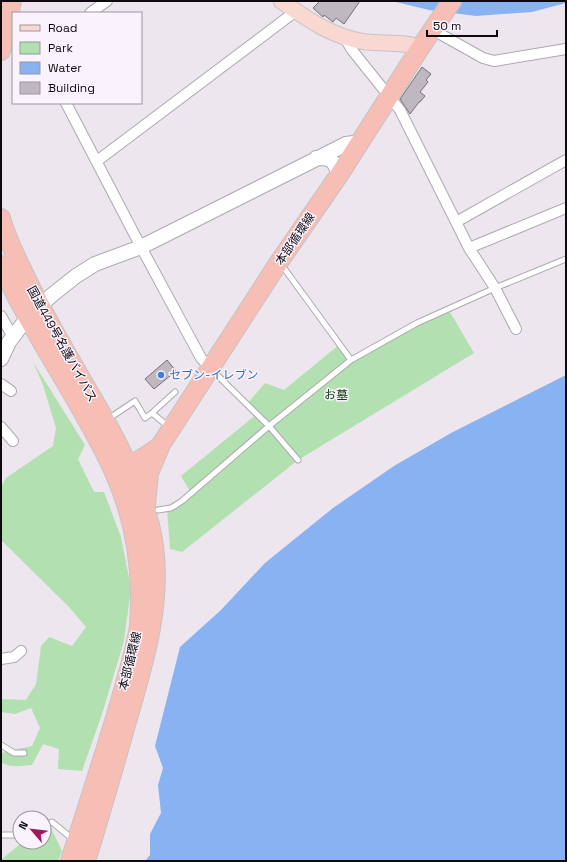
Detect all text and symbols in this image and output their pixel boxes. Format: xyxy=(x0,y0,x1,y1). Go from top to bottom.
legend xyxy=(12,12,142,104)
scale bar xyxy=(427,12,497,38)
text: 50 m xyxy=(433,18,461,34)
text: Road xyxy=(48,20,77,36)
text: Park xyxy=(48,40,73,56)
text: Water xyxy=(48,60,82,76)
text: Building xyxy=(48,80,95,96)
street label: 本部循環線 xyxy=(272,210,318,268)
street label: 国道449号名護バイパス xyxy=(23,283,101,405)
place label: セブン-イレブン xyxy=(169,367,258,383)
marker: セブン-イレブン xyxy=(156,370,166,380)
park label: お墓 xyxy=(324,387,348,403)
street label: 本部循環線 xyxy=(115,630,145,692)
north arrow xyxy=(12,810,52,850)
text: N xyxy=(15,819,31,832)

